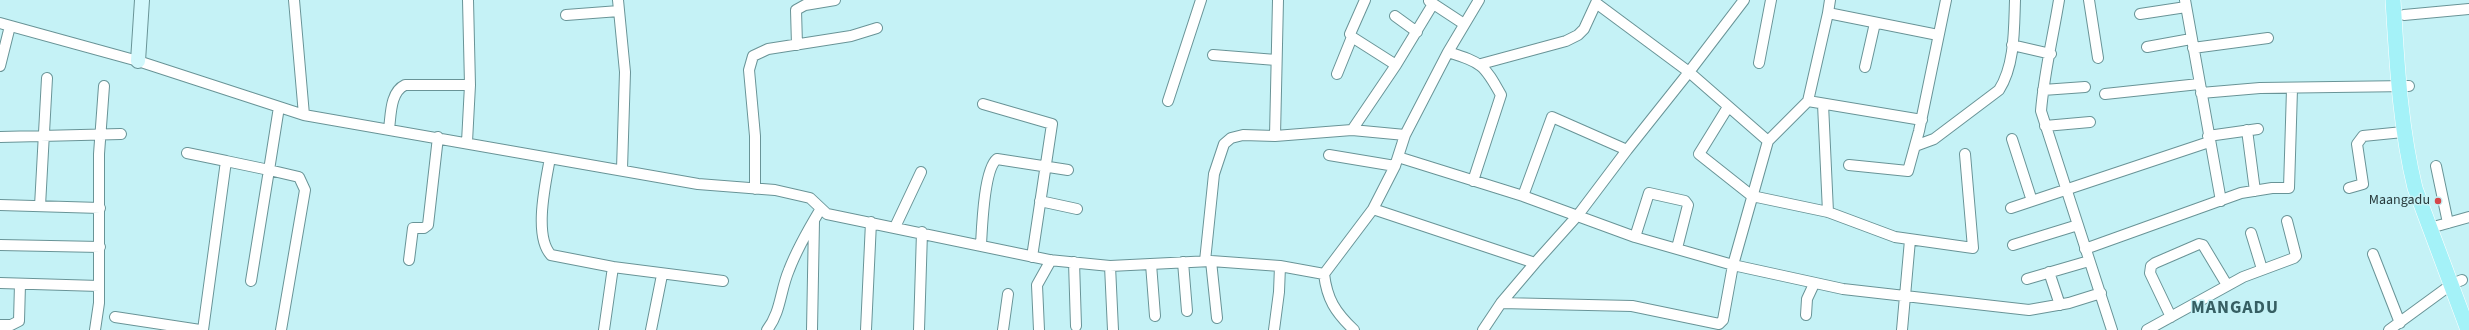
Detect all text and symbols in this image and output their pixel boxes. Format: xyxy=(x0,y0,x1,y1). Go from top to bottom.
place label: Maangadu xyxy=(2369,193,2430,209)
marker: Maangadu xyxy=(2433,196,2443,206)
district label: MANGADU xyxy=(2191,298,2279,320)

